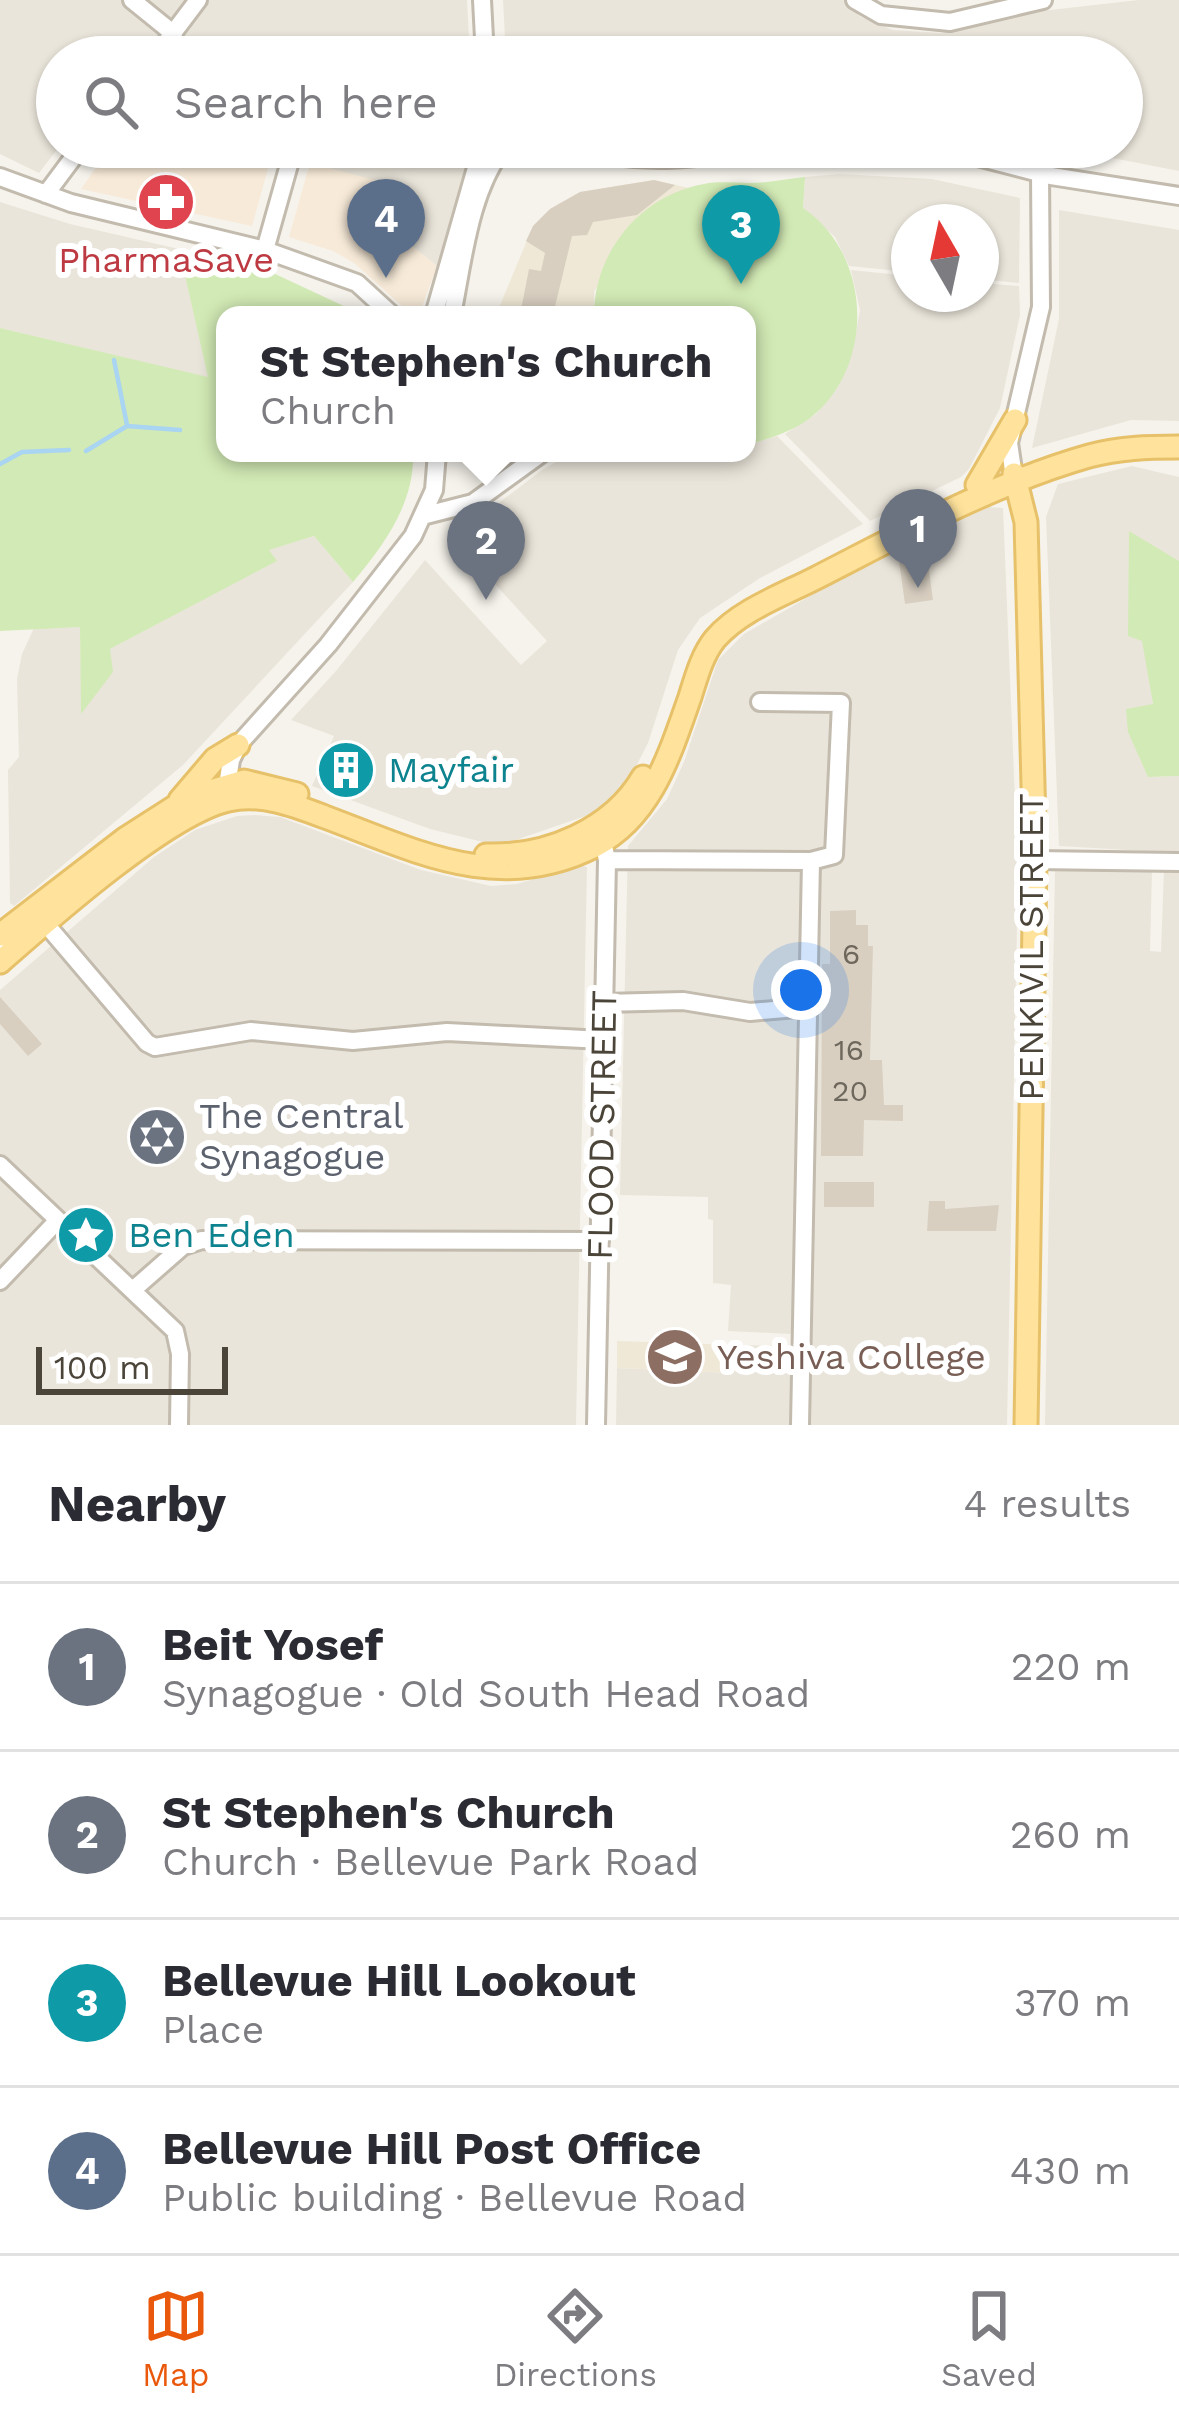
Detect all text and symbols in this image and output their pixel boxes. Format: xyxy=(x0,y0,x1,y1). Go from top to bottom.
search box xyxy=(36,36,1143,168)
icon: search xyxy=(78,69,144,135)
text: Search here xyxy=(174,76,438,129)
pharmacy icon: PharmaSave xyxy=(135,171,197,233)
pin: 4 xyxy=(347,179,425,278)
pin: 3 xyxy=(702,185,780,284)
north arrow xyxy=(891,204,999,312)
place label: PharmaSave xyxy=(58,239,274,281)
popup xyxy=(216,306,756,462)
text: St Stephen's Church xyxy=(260,335,712,388)
text: Church xyxy=(260,388,396,433)
pin: 1 xyxy=(879,489,957,588)
pin: 2 xyxy=(447,501,525,600)
building icon: Mayfair xyxy=(315,739,377,801)
place label: Mayfair xyxy=(388,749,514,791)
street label: PENKIVIL STREET xyxy=(1010,793,1052,1101)
house number: 6 xyxy=(842,936,860,971)
your location xyxy=(771,960,831,1020)
street label: FLOOD STREET xyxy=(579,990,625,1260)
house number: 16 xyxy=(834,1032,864,1067)
house number: 20 xyxy=(832,1073,868,1108)
place label: The Central Synagogue xyxy=(199,1095,404,1178)
synagogue icon: The Central Synagogue xyxy=(126,1106,188,1168)
place icon: Ben Eden xyxy=(55,1204,117,1266)
place label: Ben Eden xyxy=(128,1214,295,1256)
school or university icon: Yeshiva College xyxy=(644,1326,706,1388)
place label: Yeshiva College xyxy=(717,1336,986,1378)
scale bar xyxy=(36,1341,228,1394)
text: 100 m xyxy=(54,1348,151,1387)
text: Nearby xyxy=(48,1474,226,1533)
text: 4 results xyxy=(963,1481,1131,1526)
text: Beit Yosef xyxy=(162,1618,383,1671)
text: 1 xyxy=(79,1644,95,1689)
text: 220 m xyxy=(1011,1644,1131,1689)
text: Synagogue · Old South Head Road xyxy=(162,1671,810,1716)
text: St Stephen's Church xyxy=(162,1786,615,1839)
text: 2 xyxy=(75,1812,99,1857)
text: 260 m xyxy=(1010,1812,1131,1857)
text: Church · Bellevue Park Road xyxy=(162,1839,699,1884)
text: Bellevue Hill Lookout xyxy=(162,1954,636,2007)
text: 3 xyxy=(75,1980,99,2025)
text: 370 m xyxy=(1014,1980,1131,2025)
text: Place xyxy=(162,2007,264,2052)
text: Bellevue Hill Post Office xyxy=(162,2122,701,2175)
text: 4 xyxy=(74,2148,100,2193)
text: 430 m xyxy=(1010,2148,1131,2193)
text: Public building · Bellevue Road xyxy=(162,2175,747,2220)
tab: Map xyxy=(142,2283,209,2394)
tab: Directions xyxy=(494,2283,657,2394)
tab: Saved xyxy=(941,2283,1037,2394)

